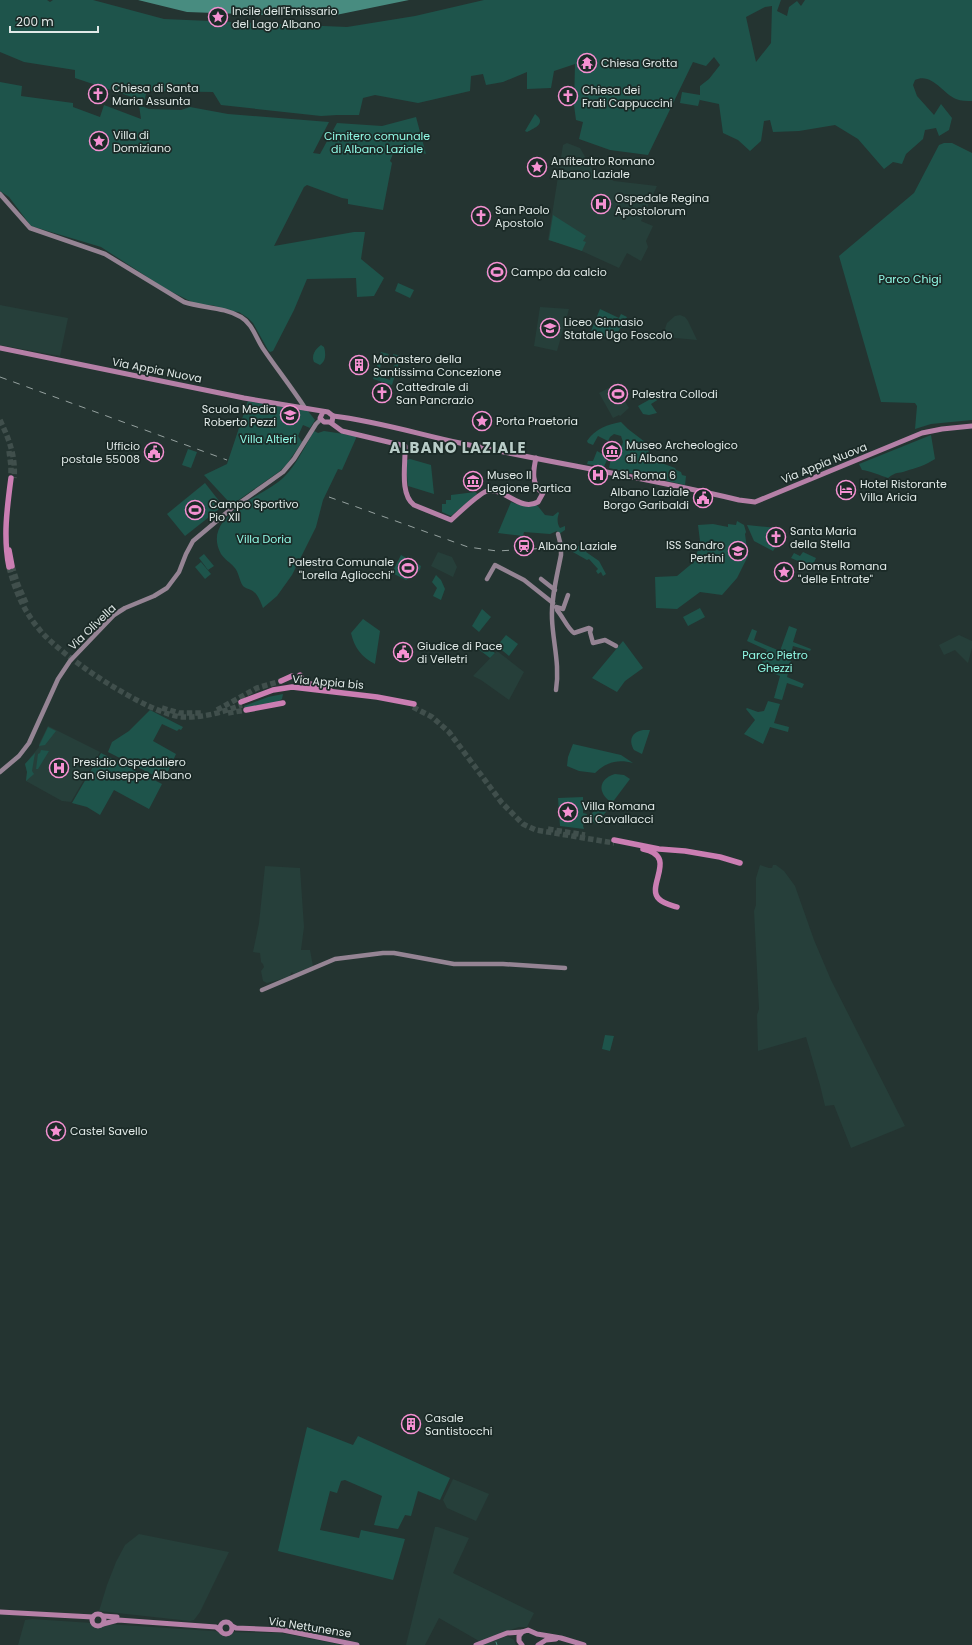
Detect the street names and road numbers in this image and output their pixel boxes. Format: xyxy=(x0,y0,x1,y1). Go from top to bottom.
street label: Via Appia Nuova xyxy=(111,353,203,387)
street label: Via Appia Nuova xyxy=(779,438,869,488)
street label: Via Olivella xyxy=(65,600,119,654)
street label: Via Appia bis xyxy=(292,671,365,693)
street label: Via Nettunense xyxy=(267,1613,353,1641)

